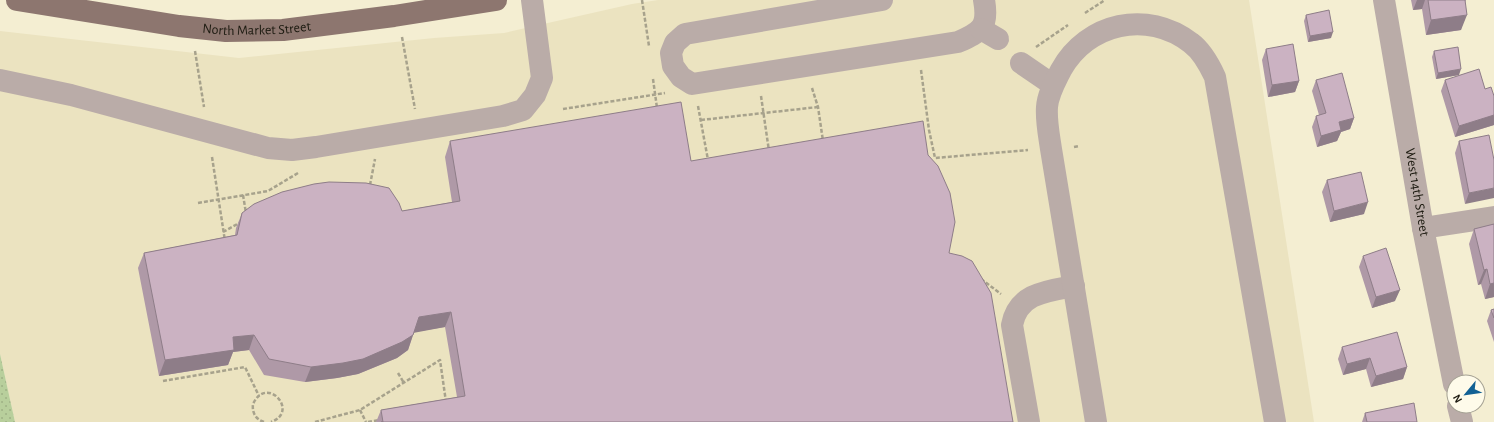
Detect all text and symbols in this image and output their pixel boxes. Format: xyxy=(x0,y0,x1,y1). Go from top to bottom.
street label: North Market Street xyxy=(202,19,312,38)
street label: West 14th Street xyxy=(1402,147,1432,238)
north arrow xyxy=(1446,374,1486,414)
text: N xyxy=(1451,393,1464,405)

